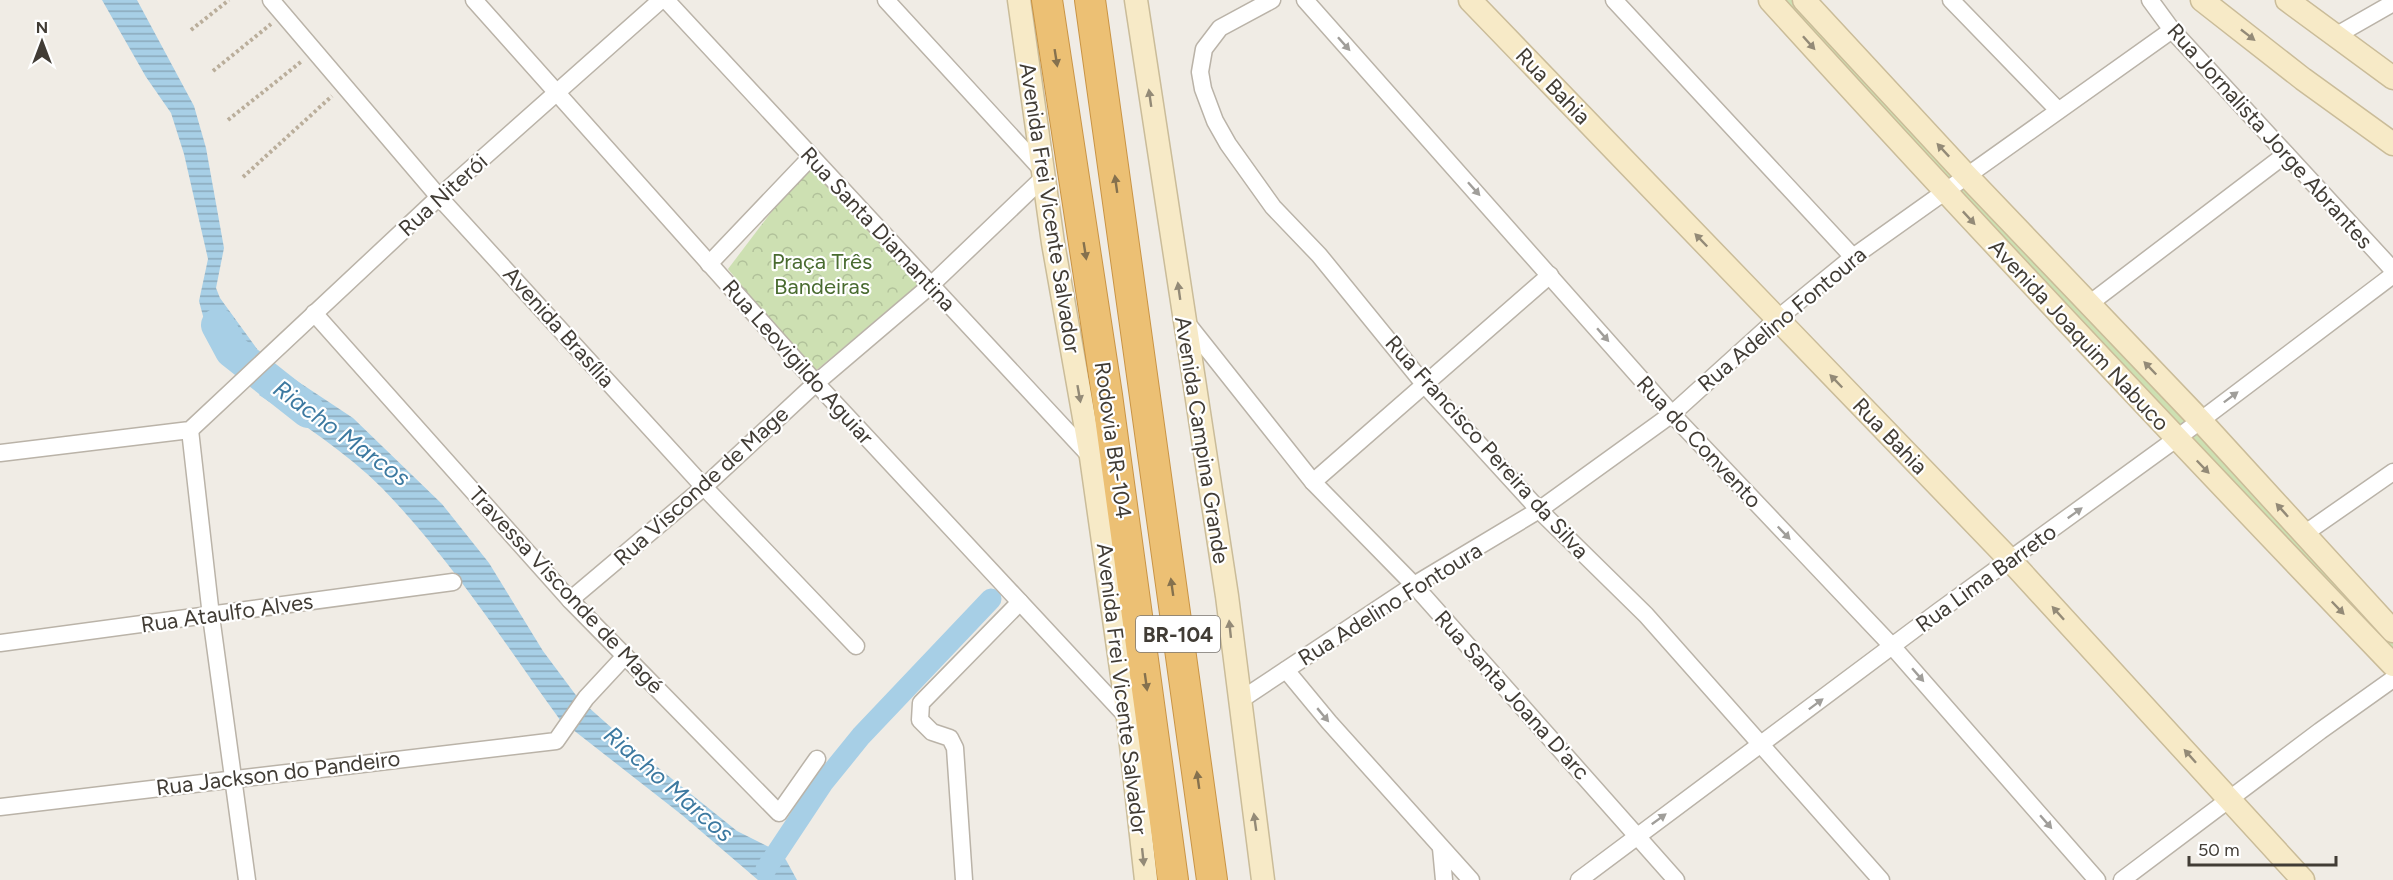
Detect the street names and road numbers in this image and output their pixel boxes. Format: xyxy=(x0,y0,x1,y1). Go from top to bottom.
street label: Rua Jornalista Jorge Abrantes xyxy=(2162,18,2378,254)
street label: Rua Bahia xyxy=(1510,42,1596,130)
street label: Avenida Frei Vicente Salvador xyxy=(1014,61,1086,356)
street label: Rua Santa Diamantina xyxy=(795,141,961,317)
street label: Rua Niterói xyxy=(393,148,493,242)
street label: Avenida Joaquim Nabuco xyxy=(1983,233,2175,437)
street label: Rua Adelino Fontoura xyxy=(1692,241,1872,397)
street label: Avenida Brasília xyxy=(498,261,620,393)
street label: Rua Leovigildo Aguiar xyxy=(717,274,880,451)
street label: Avenida Campina Grande xyxy=(1169,314,1235,566)
street label: Rua Francisco Pereira da Silva xyxy=(1380,330,1594,564)
street label: Rodovia BR-104 xyxy=(1089,360,1137,520)
street label: Rua do Convento xyxy=(1631,370,1767,514)
street label: Rua Bahia xyxy=(1847,392,1933,480)
street label: Rua Visconde de Mage xyxy=(608,400,794,572)
street label: Travessa Visconde de Magé xyxy=(463,481,669,699)
street label: Rua Lima Barreto xyxy=(1910,518,2062,638)
street label: Rua Adelino Fontoura xyxy=(1293,536,1487,672)
street label: Avenida Frei Vicente Salvador xyxy=(1091,542,1153,837)
street label: Rua Ataulfo Alves xyxy=(139,588,315,638)
street label: Rua Santa Joana D'arc xyxy=(1429,605,1595,785)
road number: BR-104 xyxy=(1136,616,1220,652)
street label: Rua Jackson do Pandeiro xyxy=(154,745,402,801)

